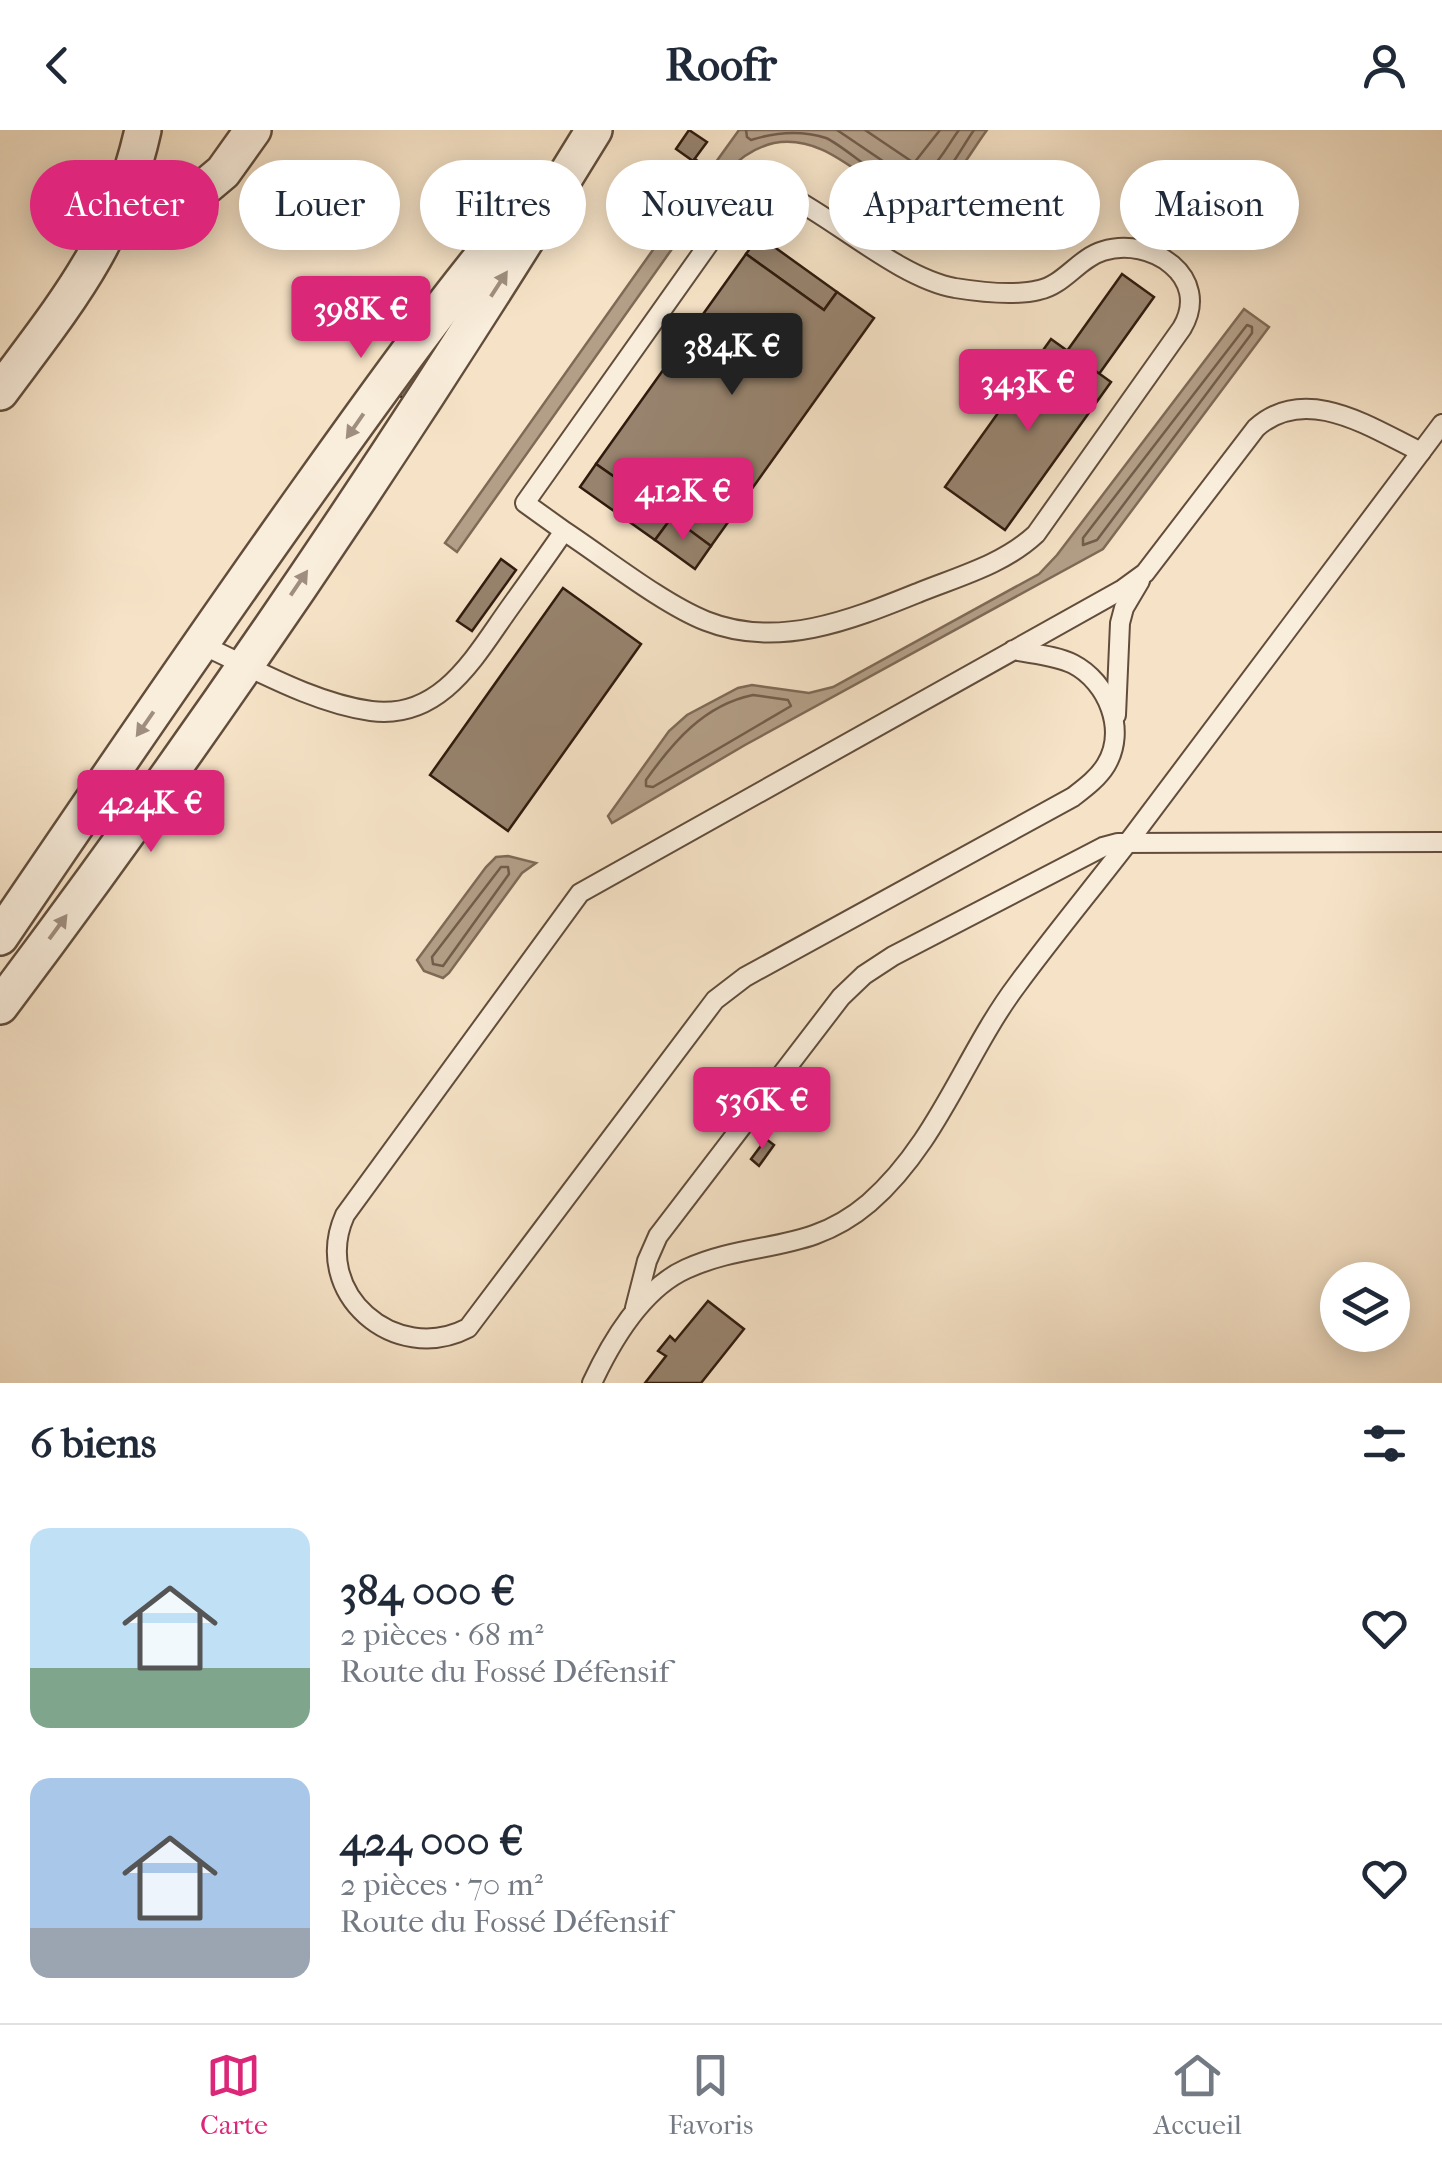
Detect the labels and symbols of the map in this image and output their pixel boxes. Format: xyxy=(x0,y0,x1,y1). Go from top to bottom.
one-way arrow xyxy=(489,270,507,297)
pin: 398K € xyxy=(280,276,442,361)
pin: 384K € xyxy=(651,313,813,398)
pin: 343K € xyxy=(947,349,1109,434)
one-way arrow xyxy=(346,412,365,439)
pin: 412K € xyxy=(602,458,764,543)
one-way arrow xyxy=(289,570,308,597)
one-way arrow xyxy=(136,711,155,738)
pin: 424K € xyxy=(70,770,232,855)
one-way arrow xyxy=(48,914,67,940)
pin: 536K € xyxy=(681,1067,843,1152)

